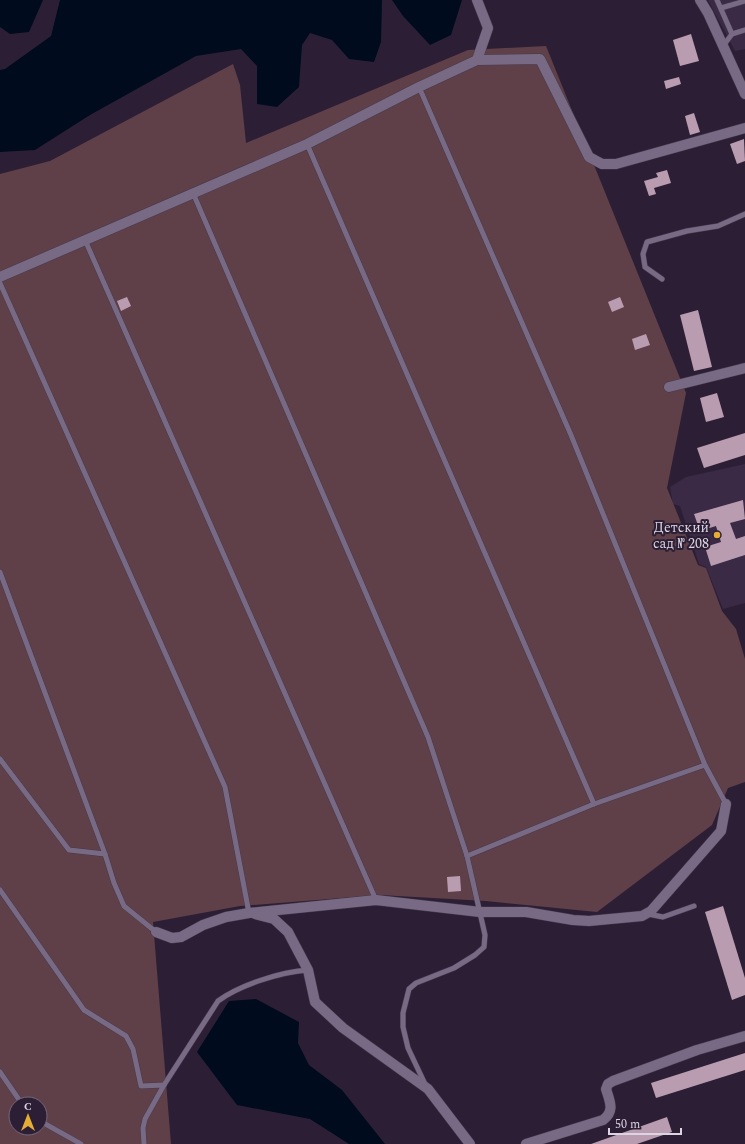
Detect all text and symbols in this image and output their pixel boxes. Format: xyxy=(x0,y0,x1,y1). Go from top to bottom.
place label: Детский сад № 208 xyxy=(653,517,709,554)
marker: Детский сад № 208 xyxy=(712,530,722,540)
north arrow xyxy=(8,1096,48,1136)
text: С xyxy=(24,1098,32,1115)
scale bar xyxy=(609,1110,681,1136)
text: 50 m xyxy=(615,1115,640,1134)

